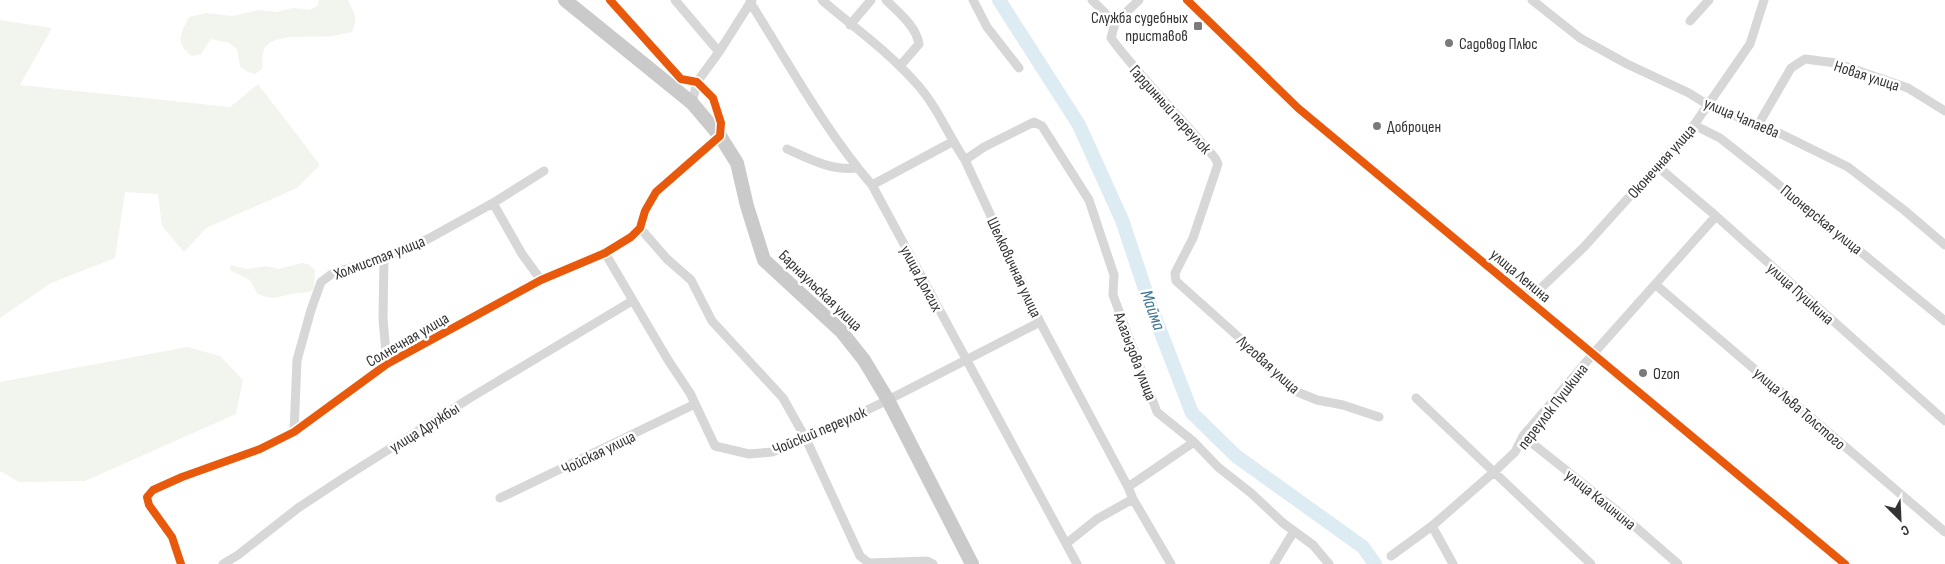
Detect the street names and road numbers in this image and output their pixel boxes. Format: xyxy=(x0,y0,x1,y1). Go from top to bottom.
street label: Новая улица xyxy=(1831,57,1902,96)
street label: Гардинный переулок xyxy=(1125,62,1215,159)
street label: улица Чапаева xyxy=(1701,94,1782,143)
street label: Оконечная улица xyxy=(1624,121,1700,203)
street label: Пионерская улица xyxy=(1776,181,1866,259)
street label: Шелковичная улица xyxy=(982,215,1045,321)
street label: Холмистая улица xyxy=(330,232,428,285)
street label: улица Долгих xyxy=(895,242,946,315)
street label: улица Ленина xyxy=(1486,245,1554,307)
street label: Барнаульская улица xyxy=(774,246,866,336)
street label: улица Пушкина xyxy=(1763,259,1837,329)
street label: Солнечная улица xyxy=(363,309,452,372)
street label: Алагызова улица xyxy=(1109,309,1160,403)
street label: Луговая улица xyxy=(1232,331,1303,398)
street label: переулок Пушкина xyxy=(1514,360,1592,453)
street label: улица Льва Толстого xyxy=(1749,364,1849,454)
street label: улица Дружбы xyxy=(386,399,463,457)
street label: Чойский переулок xyxy=(770,403,870,460)
street label: Чойская улица xyxy=(559,427,639,479)
street label: улица Калинина xyxy=(1561,466,1639,534)

